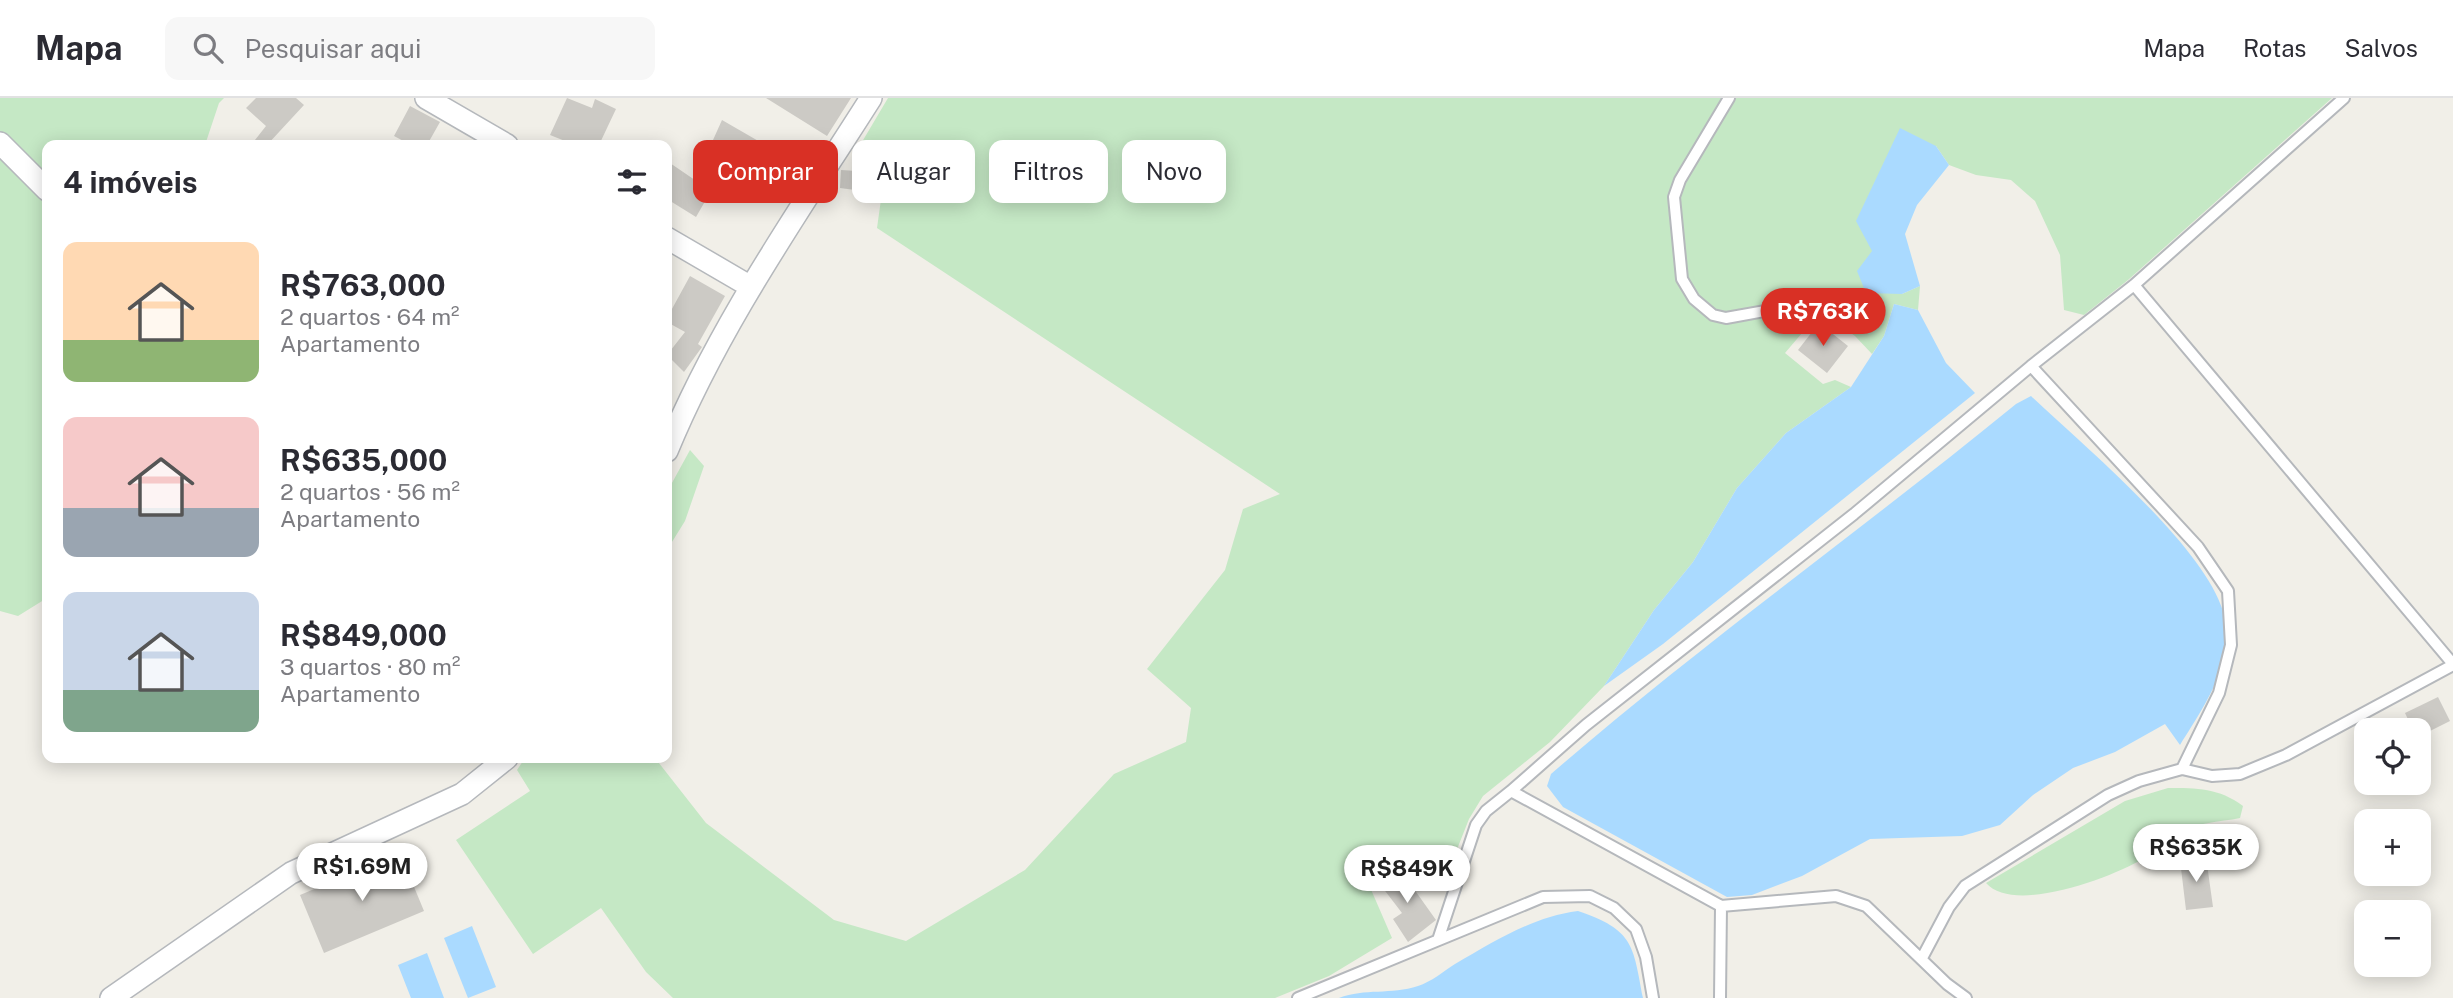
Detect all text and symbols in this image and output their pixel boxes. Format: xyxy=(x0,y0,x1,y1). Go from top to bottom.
search box xyxy=(165,17,655,80)
text: Mapa xyxy=(35,29,123,67)
icon: search xyxy=(189,29,227,67)
text: Pesquisar aqui xyxy=(245,33,421,64)
text: Mapa xyxy=(2143,34,2205,62)
text: Rotas xyxy=(2243,34,2306,62)
text: Salvos xyxy=(2344,34,2418,62)
chip: Comprar xyxy=(693,140,838,203)
chip: Alugar xyxy=(852,140,975,203)
chip: Filtros xyxy=(989,140,1108,203)
chip: Novo xyxy=(1122,140,1226,203)
icon: filters xyxy=(613,163,651,201)
text: 4 imóveis xyxy=(63,164,198,200)
text: R$763,000 xyxy=(280,267,446,303)
icon: home xyxy=(119,270,203,354)
pin: R$763K xyxy=(1766,288,1880,348)
text: R$763K xyxy=(1777,297,1869,324)
text: 2 quartos · 64 m² xyxy=(280,303,460,330)
text: Apartamento xyxy=(280,330,420,357)
text: R$635,000 xyxy=(280,442,447,478)
icon: home xyxy=(119,445,203,529)
text: 2 quartos · 56 m² xyxy=(280,478,460,505)
text: Apartamento xyxy=(280,505,420,532)
text: R$849,000 xyxy=(280,617,447,653)
icon: home xyxy=(119,620,203,704)
text: 3 quartos · 80 m² xyxy=(280,653,460,680)
text: Apartamento xyxy=(280,680,420,707)
map controls xyxy=(2354,718,2431,977)
button: locate xyxy=(2354,718,2431,795)
button: + xyxy=(2354,809,2431,886)
pin: R$635K xyxy=(2139,824,2253,884)
text: R$635K xyxy=(2149,833,2243,860)
pin: R$1.69M xyxy=(297,844,427,903)
pin: R$849K xyxy=(1350,846,1464,905)
text: R$1.69M xyxy=(312,852,412,879)
text: R$849K xyxy=(1360,854,1454,881)
button: − xyxy=(2354,900,2431,977)

